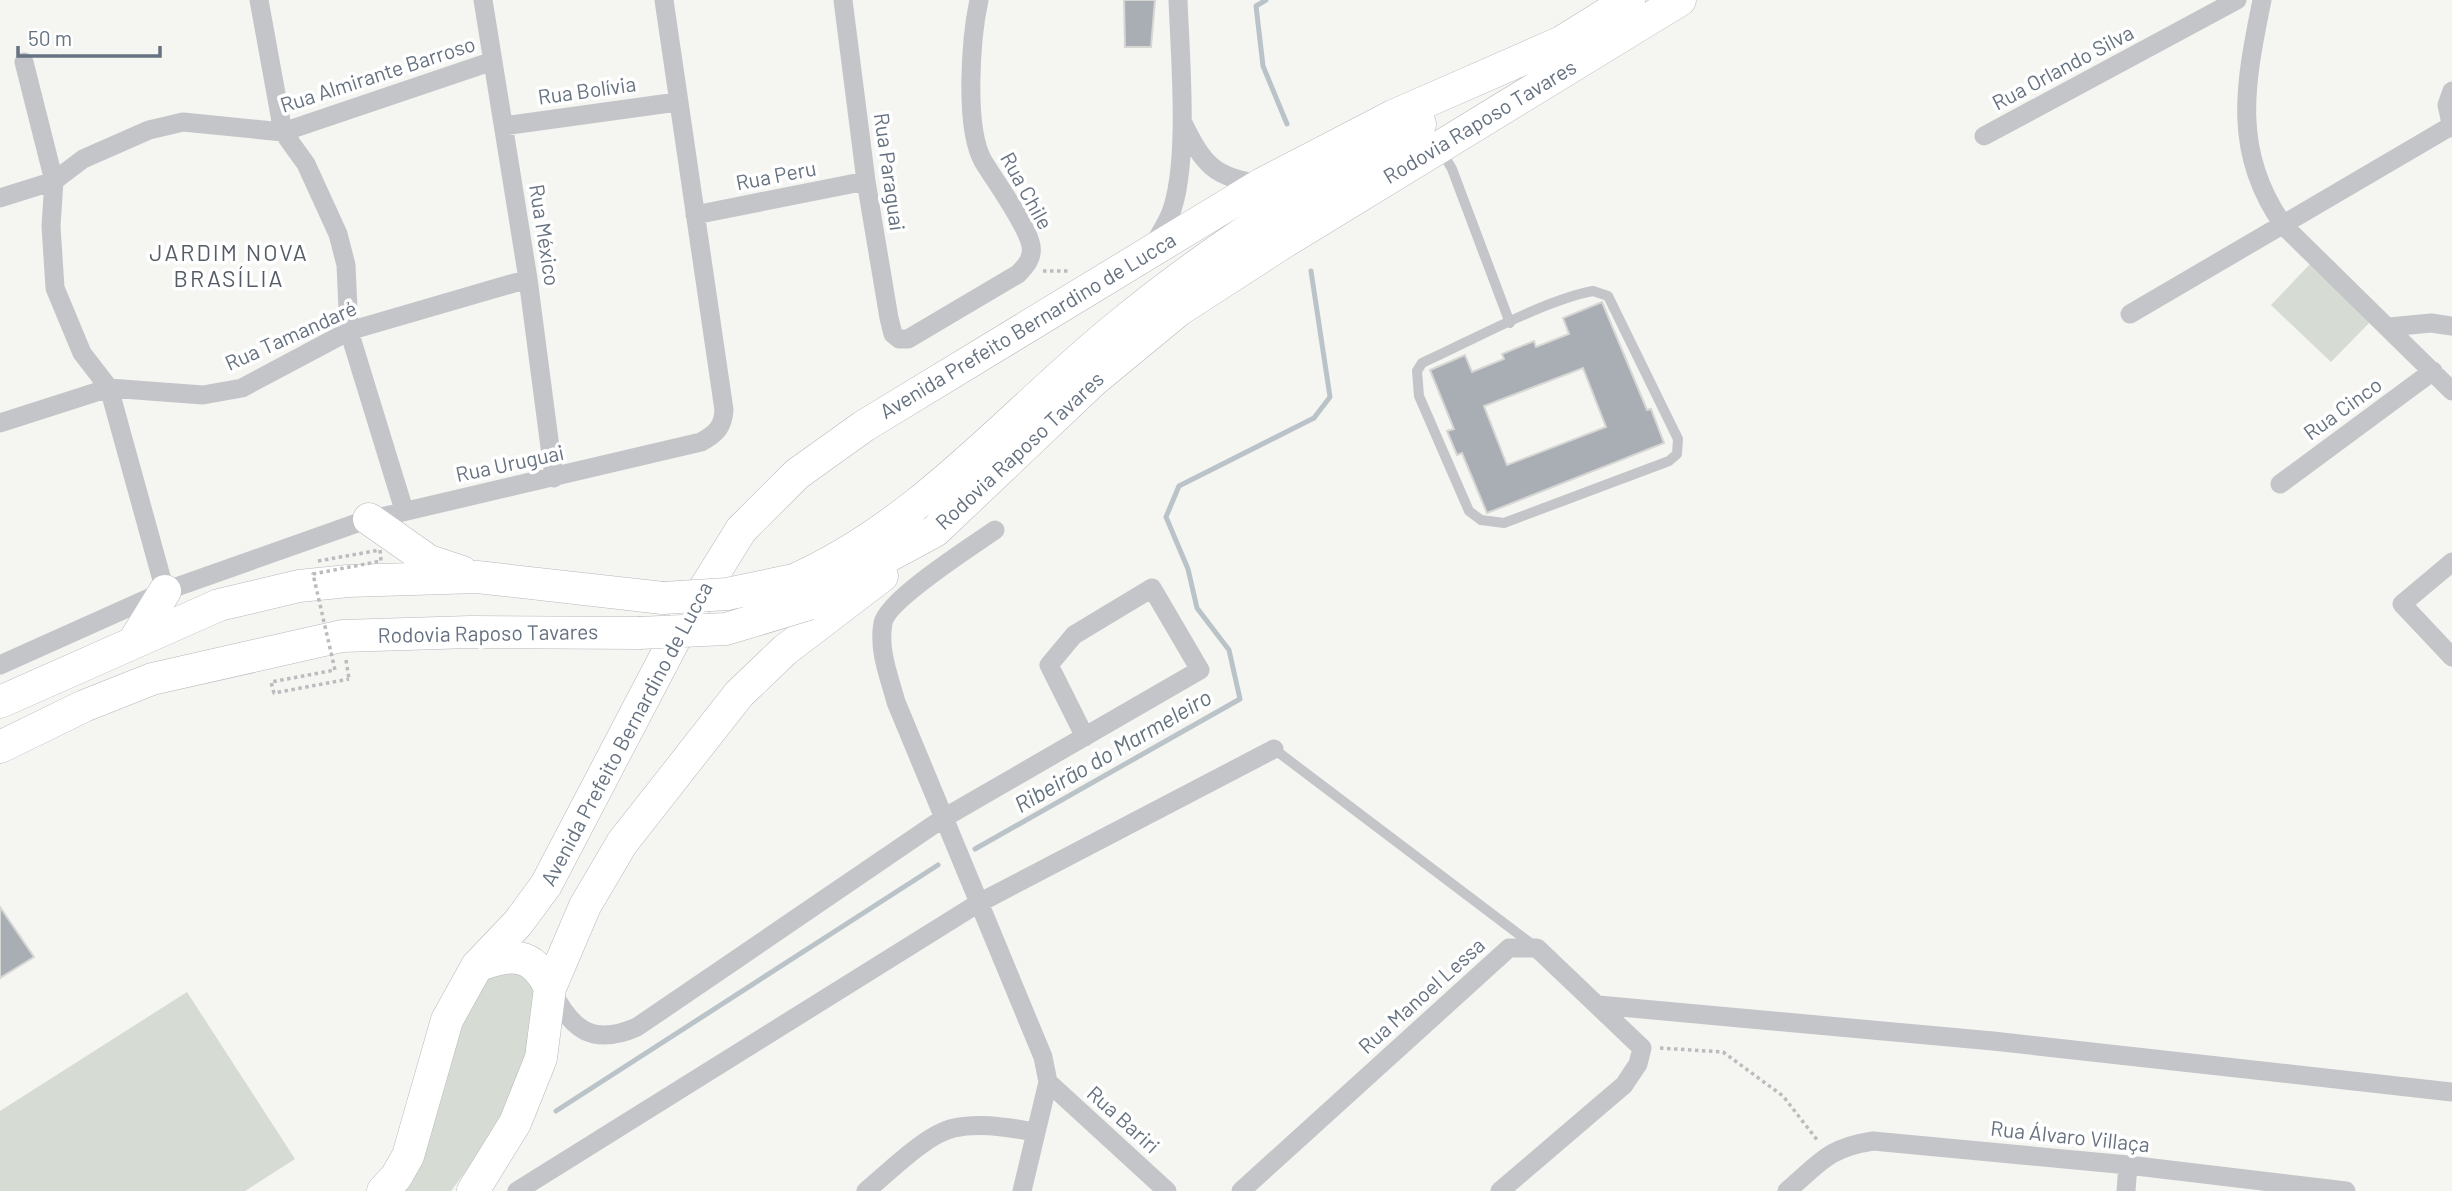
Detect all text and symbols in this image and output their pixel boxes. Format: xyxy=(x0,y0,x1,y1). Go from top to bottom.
scale bar xyxy=(18,14,159,58)
street label: Rua Orlando Silva xyxy=(1987,19,2137,114)
text: 50 m xyxy=(28,25,72,50)
street label: Rua Almirante Barroso xyxy=(277,30,478,117)
street label: Rodovia Raposo Tavares xyxy=(1378,53,1580,188)
street label: Rua Bolívia xyxy=(536,70,638,109)
street label: Rua Paraguai xyxy=(870,111,911,232)
street label: Rua Chile xyxy=(996,147,1059,233)
street label: Rua Peru xyxy=(733,155,818,195)
street label: Rua México xyxy=(525,182,566,287)
street label: Avenida Prefeito Bernardino de Lucca xyxy=(875,226,1180,423)
district label: JARDIM NOVA BRASÍLIA xyxy=(149,238,309,292)
street label: Rua Tamandaré xyxy=(221,294,360,375)
street label: Rodovia Raposo Tavares xyxy=(930,366,1108,534)
street label: Rua Cinco xyxy=(2298,371,2386,445)
street label: Rua Uruguai xyxy=(453,439,566,486)
street label: Avenida Prefeito Bernardino de Lucca xyxy=(535,577,717,890)
street label: Rodovia Raposo Tavares xyxy=(377,618,598,647)
water label: Ribeirão do Marmeleiro xyxy=(1009,682,1216,818)
street label: Rua Manoel Lessa xyxy=(1353,932,1489,1058)
street label: Rua Bariri xyxy=(1083,1080,1165,1158)
street label: Rua Álvaro Villaça xyxy=(1989,1115,2151,1156)

